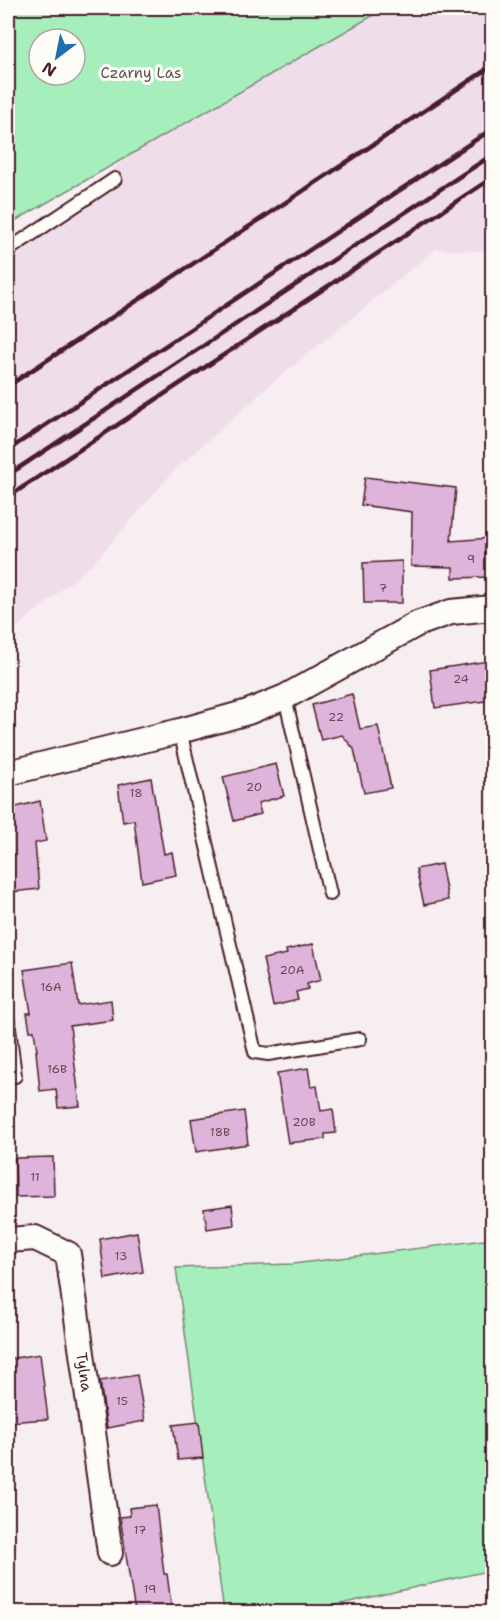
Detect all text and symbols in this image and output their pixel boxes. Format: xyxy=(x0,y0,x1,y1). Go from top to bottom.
north arrow xyxy=(27,27,87,87)
text: N xyxy=(38,57,60,82)
park label: Czarny Las xyxy=(101,63,181,83)
house number: 9 xyxy=(467,551,475,567)
house number: 7 xyxy=(379,580,387,596)
house number: 24 xyxy=(453,671,469,687)
house number: 22 xyxy=(328,709,344,725)
house number: 20 xyxy=(246,779,262,795)
house number: 18 xyxy=(129,785,143,801)
house number: 20A xyxy=(279,962,305,978)
house number: 16A xyxy=(40,979,62,995)
house number: 16B xyxy=(47,1061,67,1077)
house number: 20B xyxy=(292,1114,316,1130)
house number: 18B xyxy=(210,1124,230,1140)
house number: 11 xyxy=(30,1169,40,1185)
house number: 13 xyxy=(115,1248,127,1264)
street label: Tylna xyxy=(71,1351,97,1394)
house number: 15 xyxy=(116,1393,128,1409)
house number: 17 xyxy=(134,1522,146,1538)
house number: 19 xyxy=(144,1581,156,1597)

